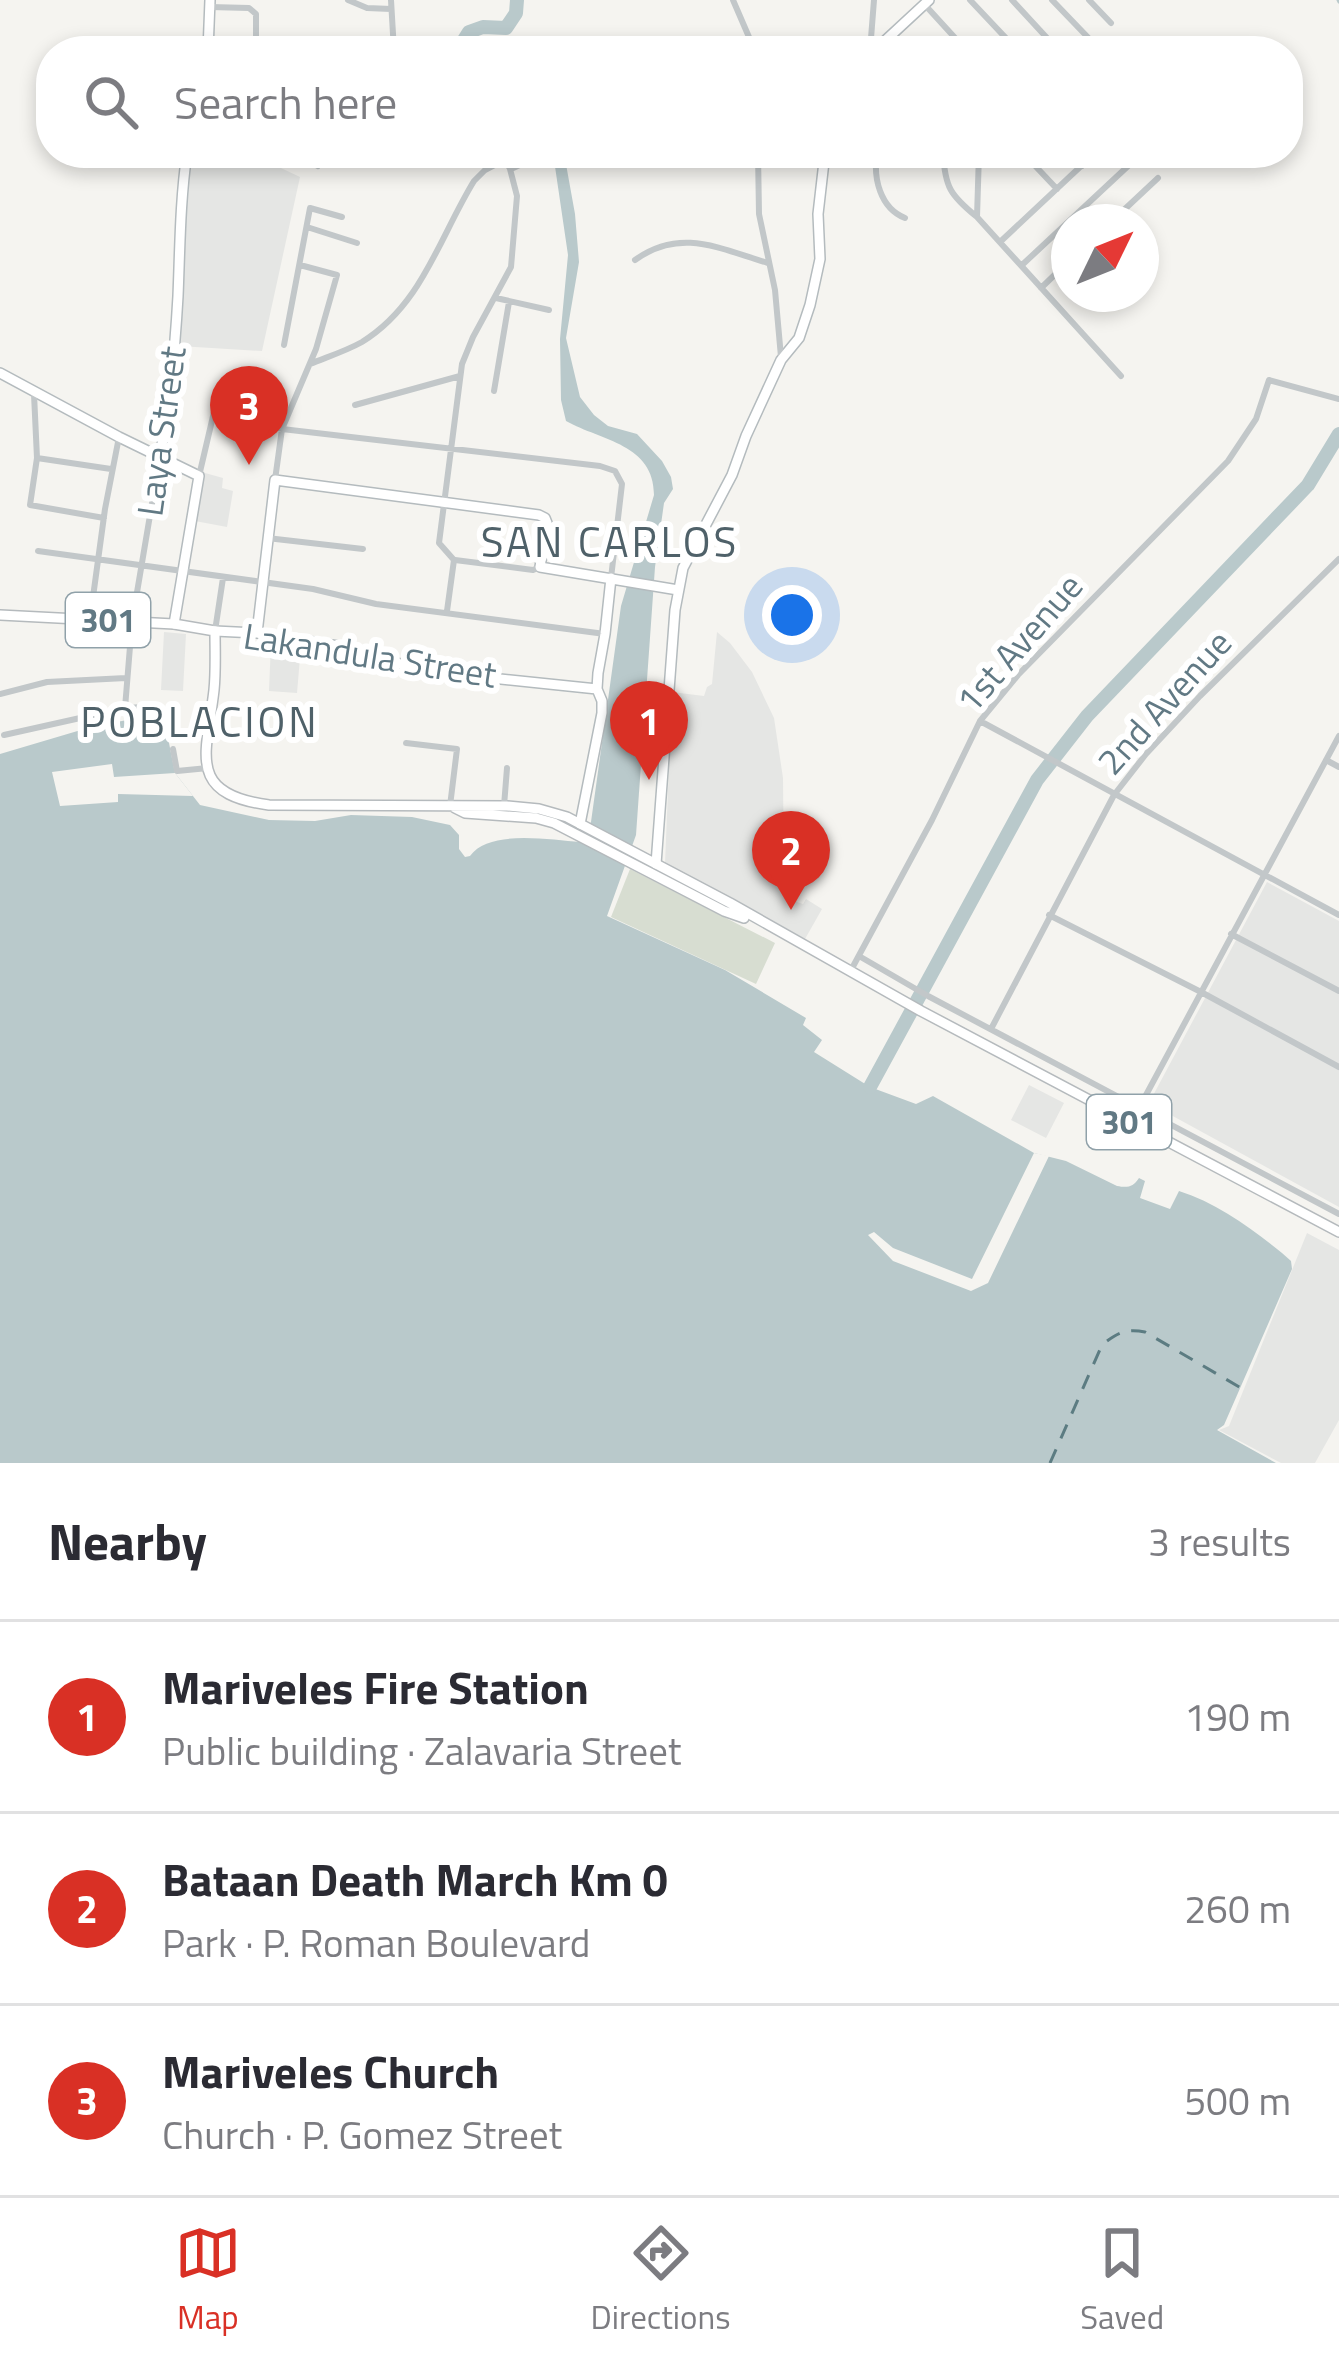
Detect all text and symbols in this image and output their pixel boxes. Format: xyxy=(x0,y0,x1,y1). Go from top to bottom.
search box xyxy=(36,36,1303,168)
text: Search here xyxy=(174,68,397,136)
icon: search xyxy=(78,69,144,135)
north arrow xyxy=(1051,204,1159,312)
street label: Laya Street xyxy=(121,342,200,519)
pin: 3 xyxy=(210,366,288,465)
district label: SAN CARLOS xyxy=(481,509,739,573)
street label: 1st Avenue xyxy=(942,560,1095,725)
your location xyxy=(762,585,822,645)
road number: 301 xyxy=(66,593,150,647)
street label: Lakandula Street xyxy=(240,607,501,702)
street label: 2nd Avenue xyxy=(1083,617,1244,787)
pin: 1 xyxy=(610,681,688,780)
district label: POBLACION xyxy=(80,689,320,753)
pin: 2 xyxy=(752,811,830,910)
road number: 301 xyxy=(1087,1095,1171,1149)
text: Nearby xyxy=(48,1502,207,1580)
text: 3 results xyxy=(1148,1512,1291,1571)
text: Mariveles Fire Station xyxy=(162,1653,589,1721)
text: 1 xyxy=(76,1687,98,1746)
text: 190 m xyxy=(1184,1687,1291,1746)
text: Public building · Zalavaria Street xyxy=(162,1721,682,1780)
text: Bataan Death March Km 0 xyxy=(162,1845,668,1913)
text: 2 xyxy=(76,1879,98,1938)
text: 260 m xyxy=(1184,1879,1291,1938)
text: Park · P. Roman Boulevard xyxy=(162,1913,591,1972)
text: Mariveles Church xyxy=(162,2037,499,2105)
text: 3 xyxy=(76,2071,98,2130)
text: 500 m xyxy=(1184,2071,1291,2130)
text: Church · P. Gomez Street xyxy=(162,2105,562,2164)
tab: Map xyxy=(175,2220,241,2342)
tab: Directions xyxy=(591,2220,730,2342)
tab: Saved xyxy=(1080,2220,1164,2342)

